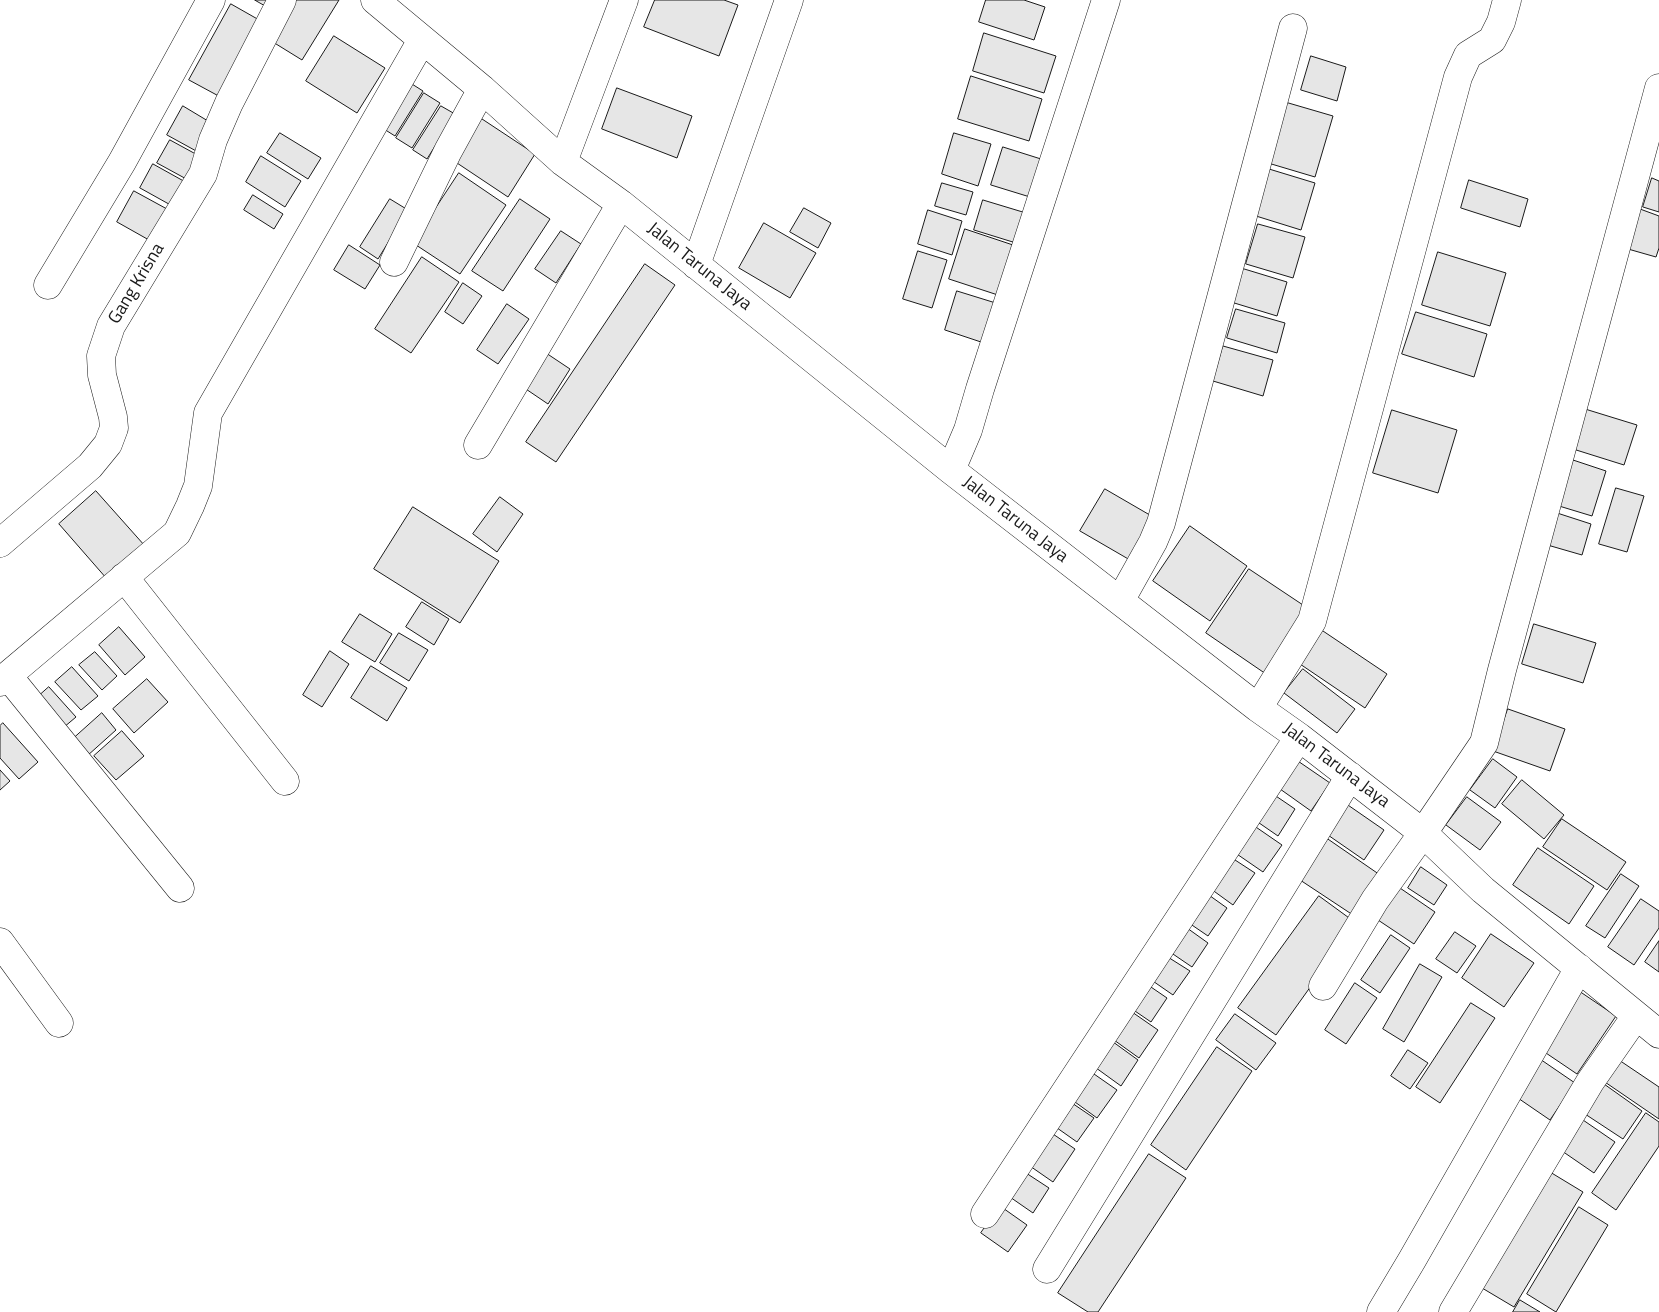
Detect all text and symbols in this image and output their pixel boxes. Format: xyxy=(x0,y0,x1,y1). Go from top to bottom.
street label: Jalan Taruna Jaya xyxy=(642,218,756,316)
street label: Gang Krisna xyxy=(104,240,170,328)
street label: Jalan Taruna Jaya xyxy=(958,472,1072,568)
street label: Jalan Taruna Jaya xyxy=(1278,719,1394,813)

